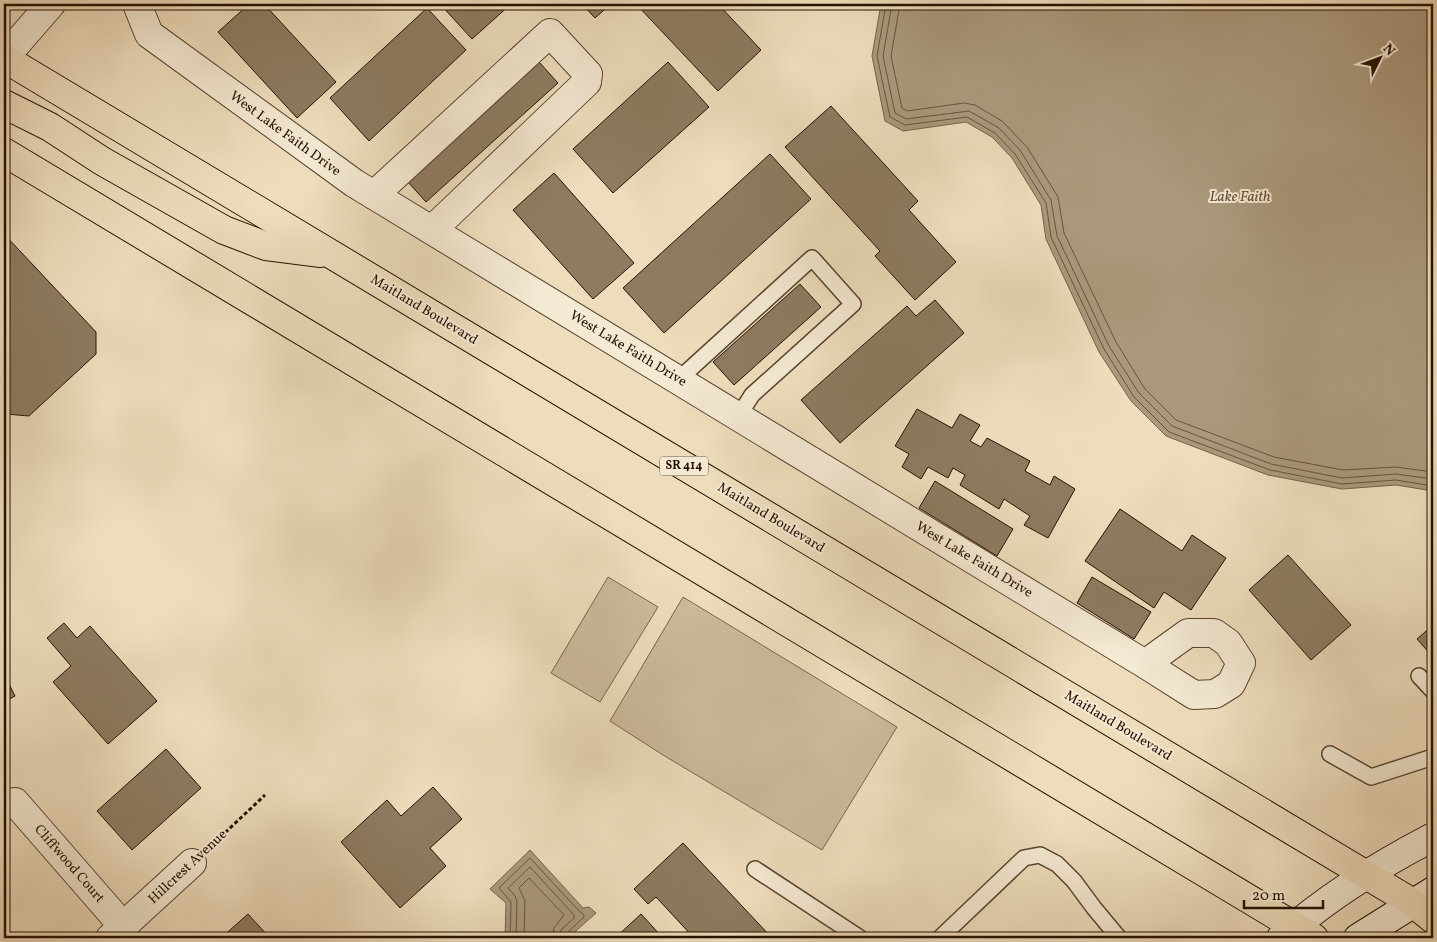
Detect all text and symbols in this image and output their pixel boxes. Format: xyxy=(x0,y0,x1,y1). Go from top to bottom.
north arrow xyxy=(1354,32,1404,82)
text: N xyxy=(1378,40,1399,60)
street label: West Lake Faith Drive xyxy=(225,87,345,181)
water label: Lake Faith xyxy=(1209,187,1271,208)
street label: Maitland Boulevard xyxy=(367,270,481,350)
street label: West Lake Faith Drive xyxy=(566,306,690,392)
road number: SR 414 xyxy=(660,456,708,476)
street label: Maitland Boulevard xyxy=(714,478,828,558)
street label: West Lake Faith Drive xyxy=(912,517,1036,603)
street label: Maitland Boulevard xyxy=(1061,686,1175,766)
street label: Cliffwood Court xyxy=(30,821,109,907)
street label: Hillcrest Avenue xyxy=(144,825,232,909)
scale bar xyxy=(1244,877,1323,909)
text: 20 m xyxy=(1252,886,1285,907)

